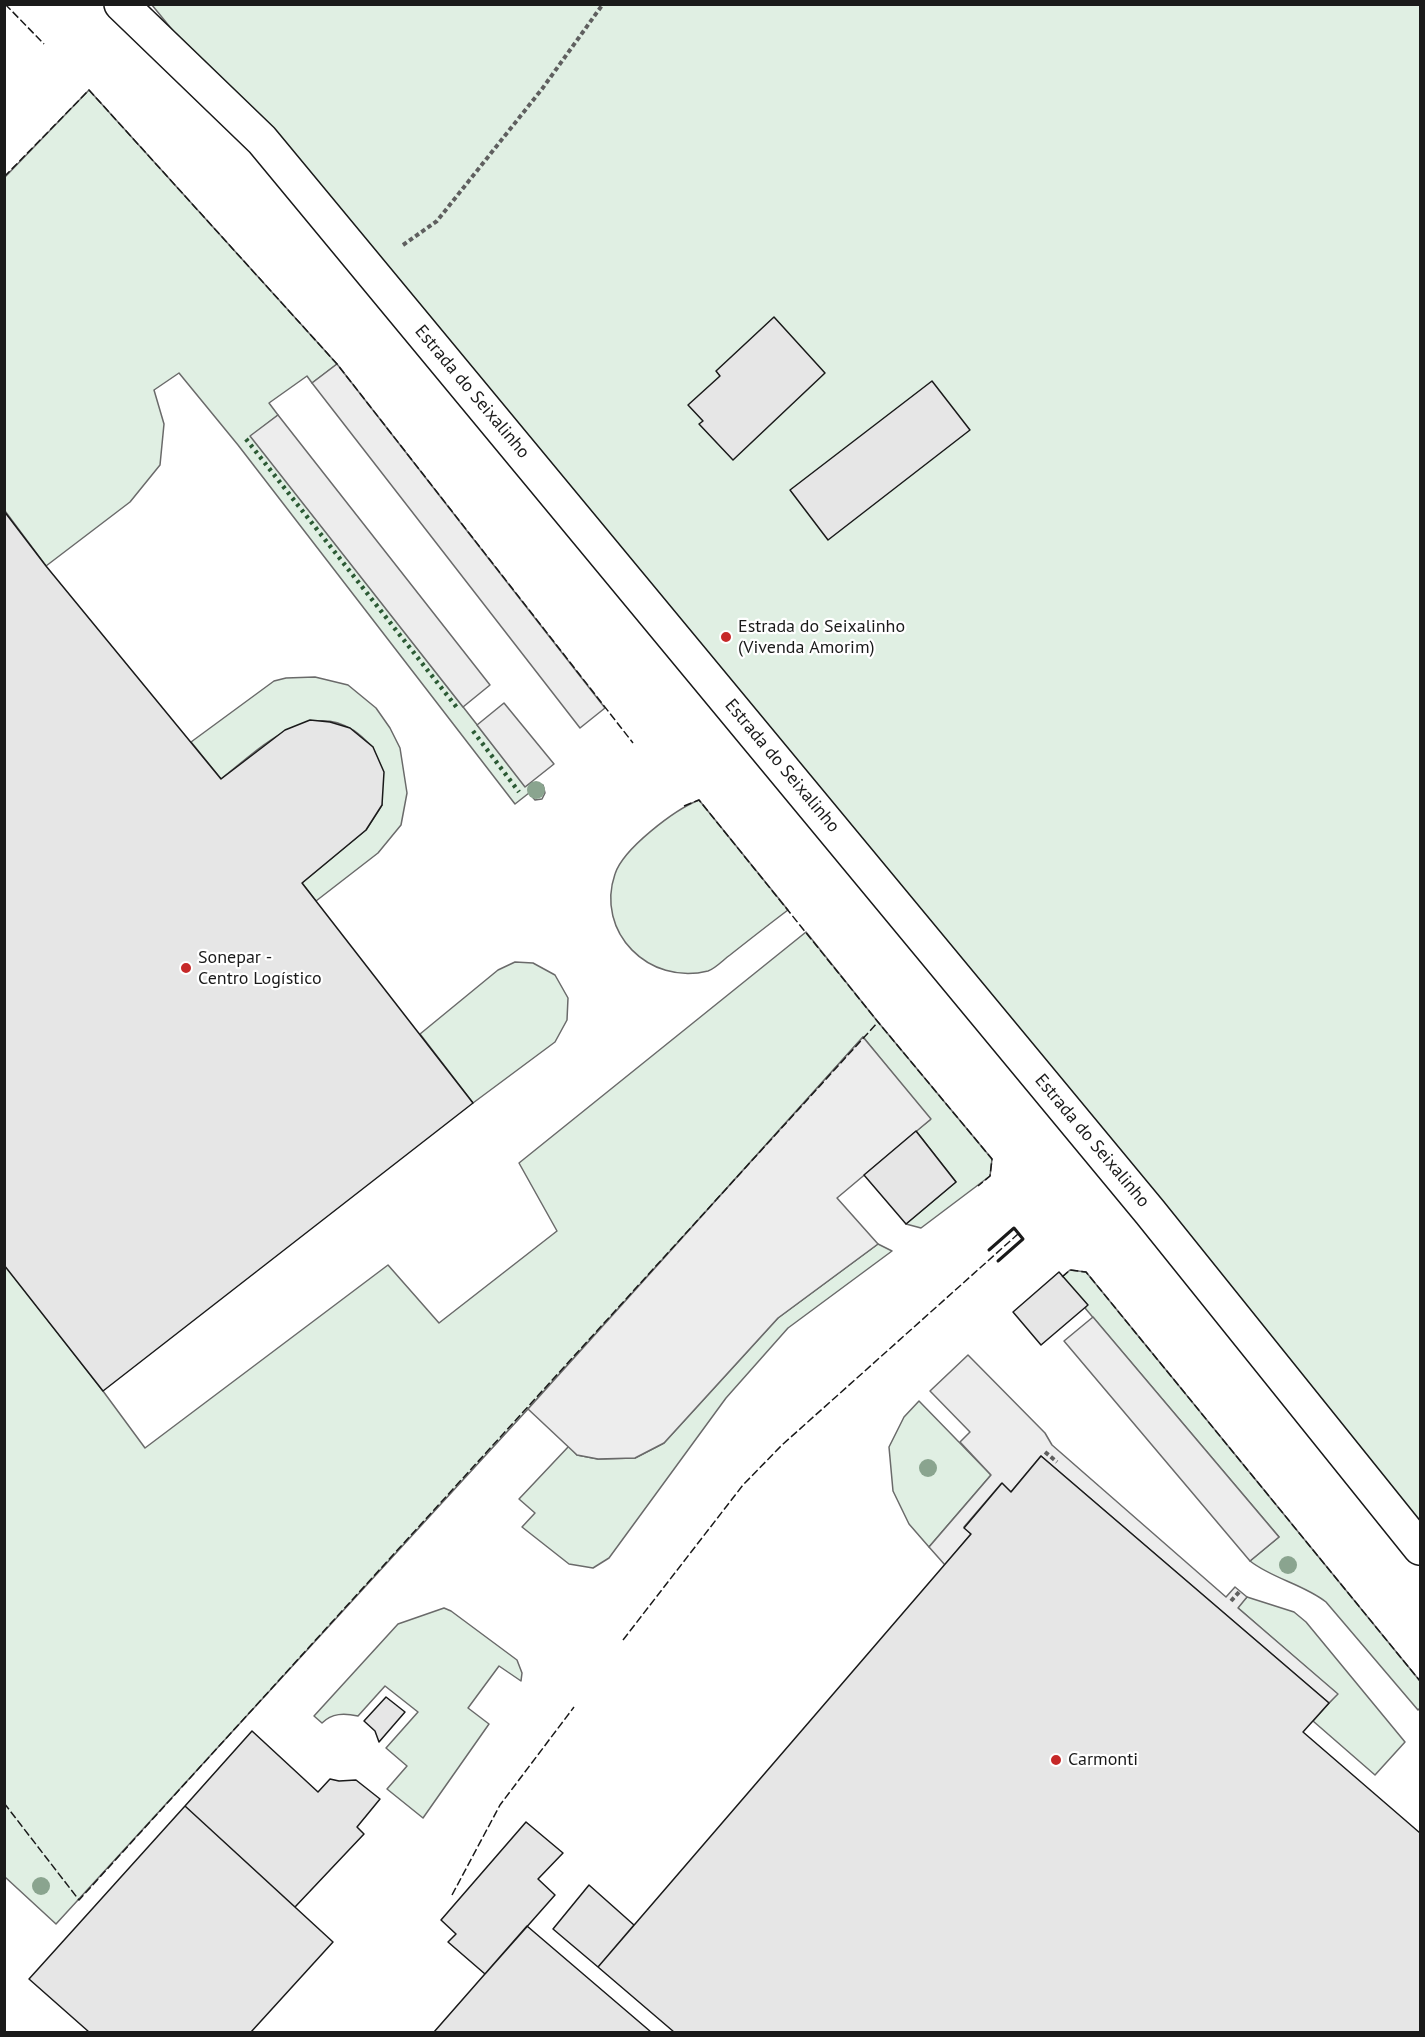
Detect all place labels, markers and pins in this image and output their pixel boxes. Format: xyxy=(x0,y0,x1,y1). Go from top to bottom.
place label: Estrada do Seixalinho (Vivenda Amorim) xyxy=(738,616,905,658)
marker: Estrada do Seixalinho (Vivenda Amorim) xyxy=(719,630,733,644)
place label: Sonepar - Centro Logístico xyxy=(198,947,322,990)
marker: Sonepar - Centro Logístico xyxy=(179,961,193,975)
place label: Carmonti xyxy=(1068,1749,1138,1771)
marker: Carmonti xyxy=(1049,1753,1063,1767)

